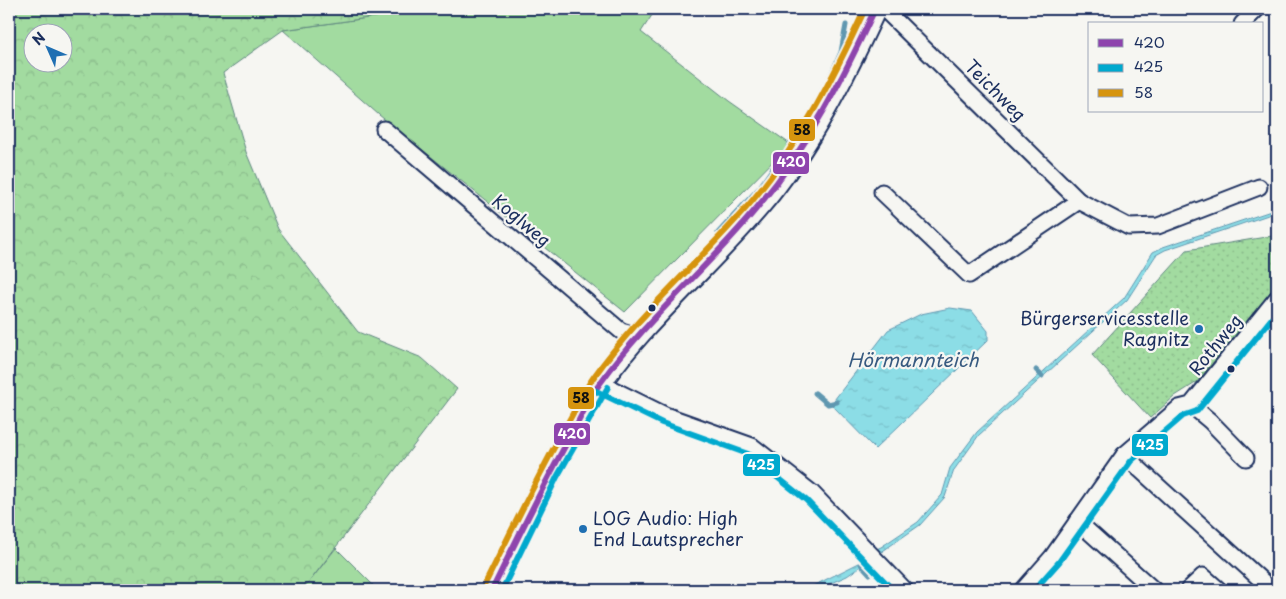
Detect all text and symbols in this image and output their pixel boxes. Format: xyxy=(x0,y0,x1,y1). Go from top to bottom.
north arrow xyxy=(22,22,72,72)
legend xyxy=(1088,22,1264,112)
text: N xyxy=(27,27,50,50)
text: 420 xyxy=(1134,30,1165,53)
street label: Teichweg xyxy=(959,53,1033,127)
text: 425 xyxy=(1134,54,1163,77)
text: 58 xyxy=(1134,80,1153,103)
line badge: 58 xyxy=(788,118,816,142)
text: 58 xyxy=(793,119,811,140)
line badge: 420 xyxy=(772,151,810,175)
text: 420 xyxy=(776,151,806,172)
street label: Koglweg xyxy=(486,187,557,253)
unlabelled marker xyxy=(647,303,657,313)
place label: Bürgerservicesstelle Ragnitz xyxy=(1020,304,1189,352)
street label: Rothweg xyxy=(1182,307,1248,381)
marker: Bürgerservicesstelle Ragnitz xyxy=(1193,323,1205,335)
water label: Hörmannteich xyxy=(847,345,980,373)
unlabelled marker xyxy=(1226,364,1236,374)
line badge: 58 xyxy=(567,386,595,410)
text: 58 xyxy=(572,387,590,408)
line badge: 420 xyxy=(553,422,591,446)
text: 420 xyxy=(557,423,587,444)
line badge: 425 xyxy=(1131,433,1169,457)
text: 425 xyxy=(1136,434,1164,455)
line badge: 425 xyxy=(742,453,781,477)
text: 425 xyxy=(747,454,775,475)
place label: LOG Audio: High End Lautsprecher xyxy=(593,504,744,552)
marker: LOG Audio: High End Lautsprecher xyxy=(577,523,589,535)

